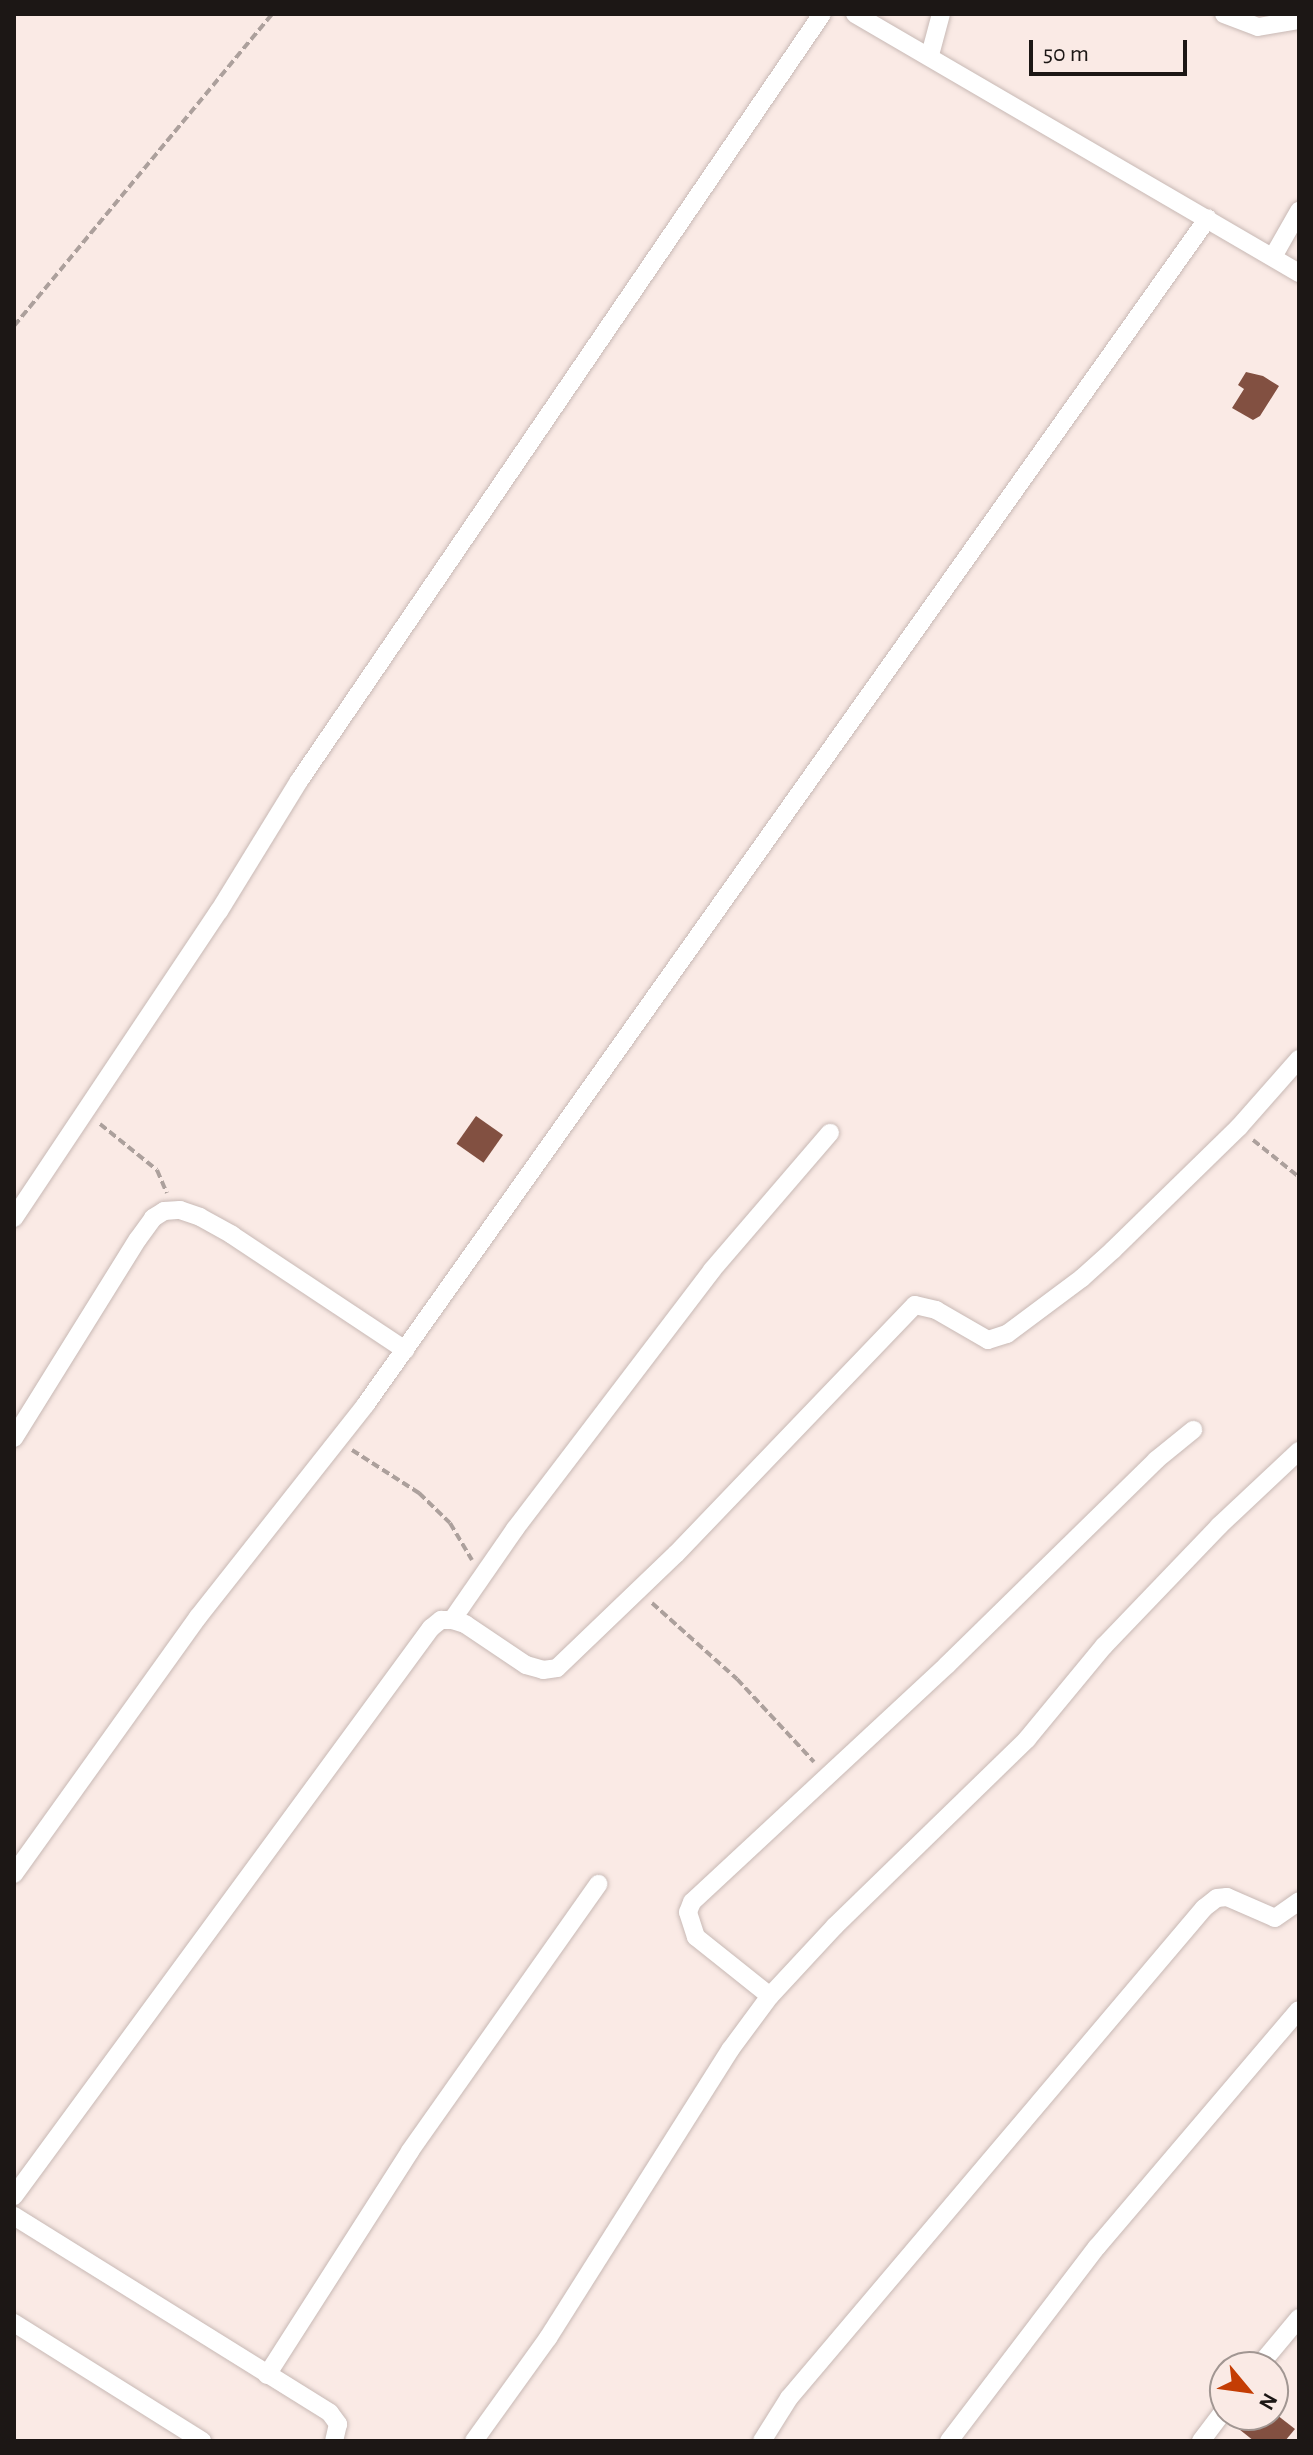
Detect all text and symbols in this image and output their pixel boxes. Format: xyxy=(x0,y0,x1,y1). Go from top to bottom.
scale bar xyxy=(1033,24,1191,74)
text: 50 m xyxy=(1043,42,1089,66)
north arrow xyxy=(1209,2351,1289,2431)
text: N xyxy=(1255,2390,1282,2414)

